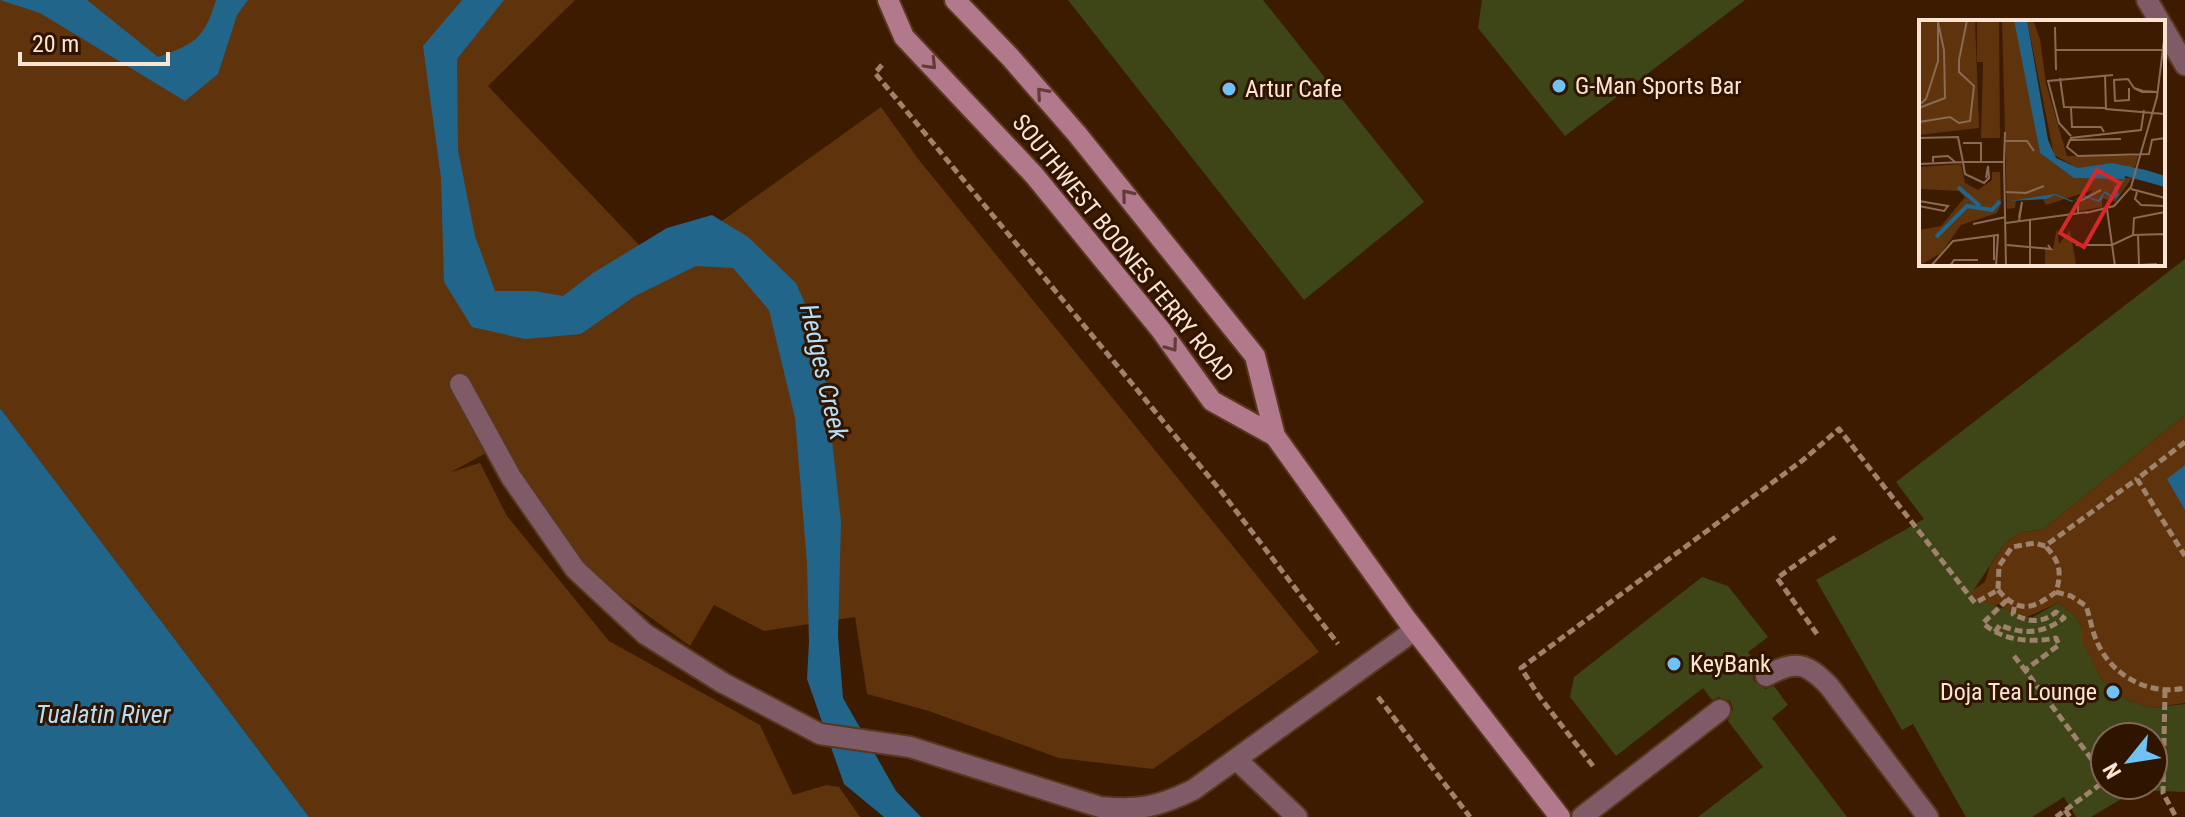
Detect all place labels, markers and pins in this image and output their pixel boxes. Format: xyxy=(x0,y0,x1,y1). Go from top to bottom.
place label: G-Man Sports Bar xyxy=(1575,72,1742,100)
place label: Artur Cafe xyxy=(1245,75,1342,103)
marker: G-Man Sports Bar xyxy=(1550,77,1568,95)
marker: Artur Cafe xyxy=(1220,80,1238,98)
place label: KeyBank xyxy=(1690,650,1771,678)
marker: KeyBank xyxy=(1665,655,1683,673)
place label: Doja Tea Lounge xyxy=(1940,678,2097,706)
marker: Doja Tea Lounge xyxy=(2104,683,2122,701)

